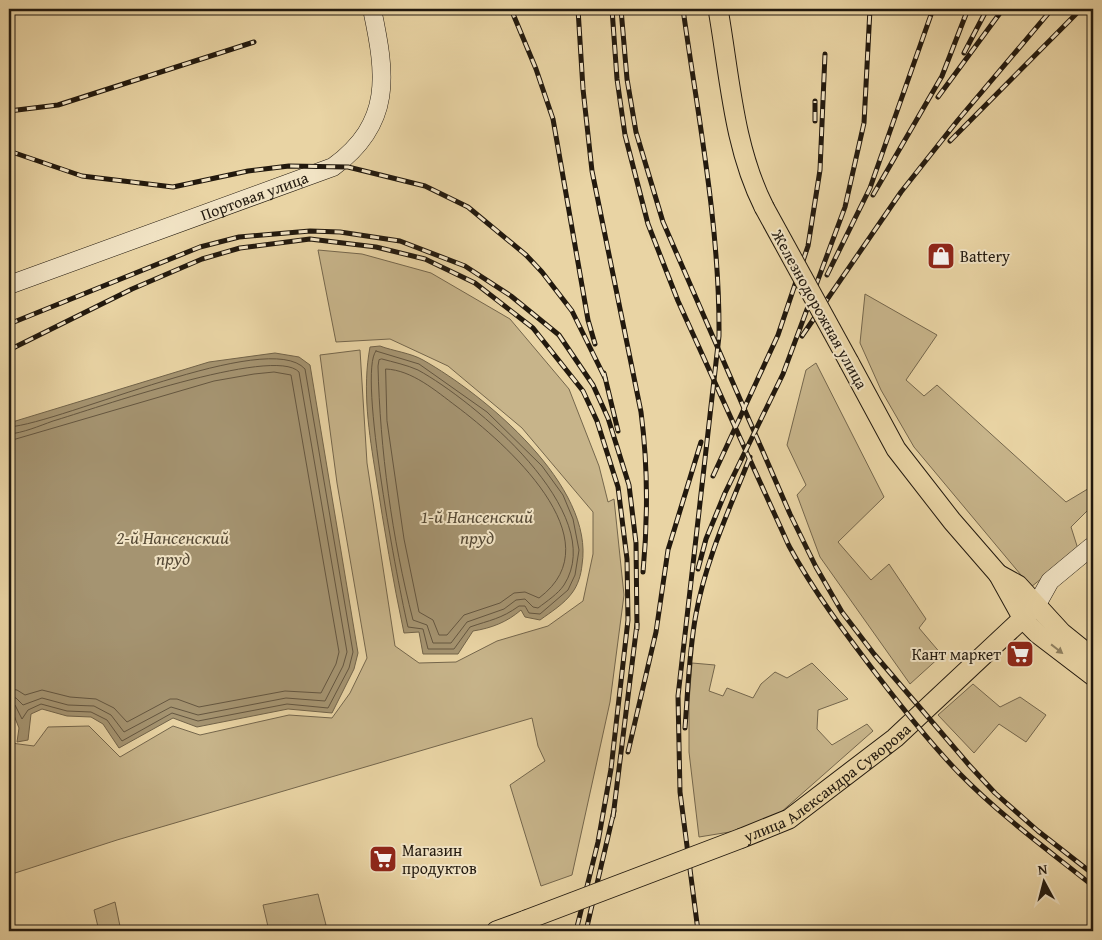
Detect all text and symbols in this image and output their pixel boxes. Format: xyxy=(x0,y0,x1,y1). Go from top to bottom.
street label: Портовая улица xyxy=(197,165,312,226)
street label: Железнодорожная улица xyxy=(766,224,874,394)
shop icon: Battery xyxy=(926,241,956,271)
place label: Battery xyxy=(960,244,1010,268)
water label: 1-й Нансенский пруд xyxy=(421,503,533,551)
water label: 2-й Нансенский пруд xyxy=(116,524,229,572)
supermarket icon: Кант маркет xyxy=(1005,639,1035,669)
place label: Кант маркет xyxy=(912,642,1001,666)
one-way arrow xyxy=(1050,643,1063,654)
street label: улица Александра Суворова xyxy=(739,717,916,849)
place label: Магазин продуктов xyxy=(402,838,477,880)
supermarket icon: Магазин продуктов xyxy=(368,844,398,874)
north arrow xyxy=(1020,858,1070,908)
text: N xyxy=(1037,859,1049,880)

